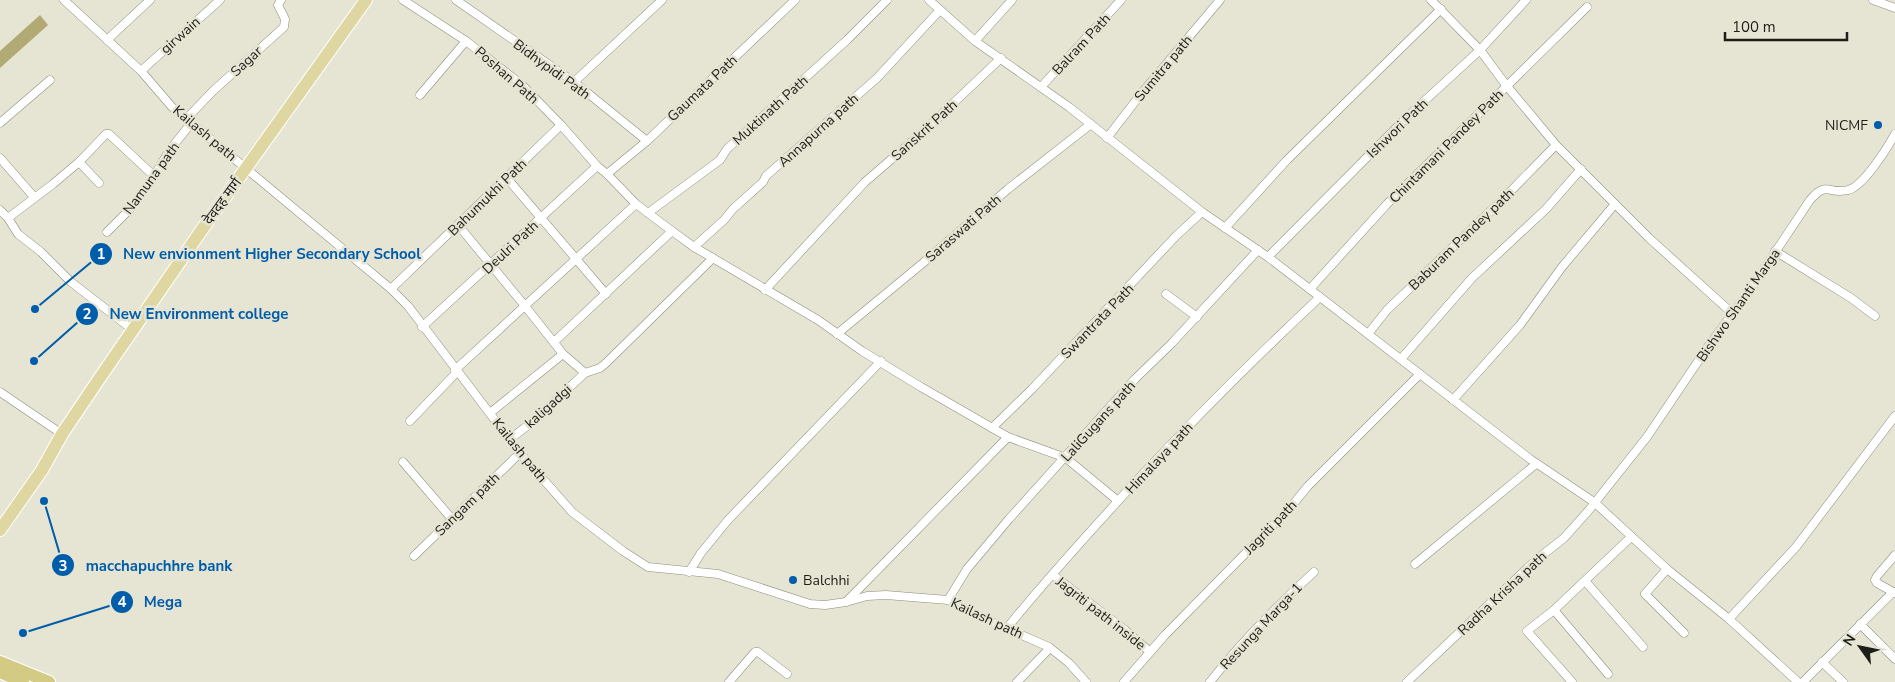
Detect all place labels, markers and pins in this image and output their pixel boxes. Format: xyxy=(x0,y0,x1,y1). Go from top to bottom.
place label: NICMF xyxy=(1825,116,1868,135)
marker: NICMF xyxy=(1872,119,1884,131)
callout: New envionment Higher Secondary School xyxy=(88,239,431,269)
callout: New Environment college xyxy=(74,299,298,329)
callout: macchapuchhre bank xyxy=(51,550,242,580)
place label: Balchhi xyxy=(803,571,850,590)
marker: Balchhi xyxy=(787,574,799,586)
callout: Mega xyxy=(109,587,193,617)

